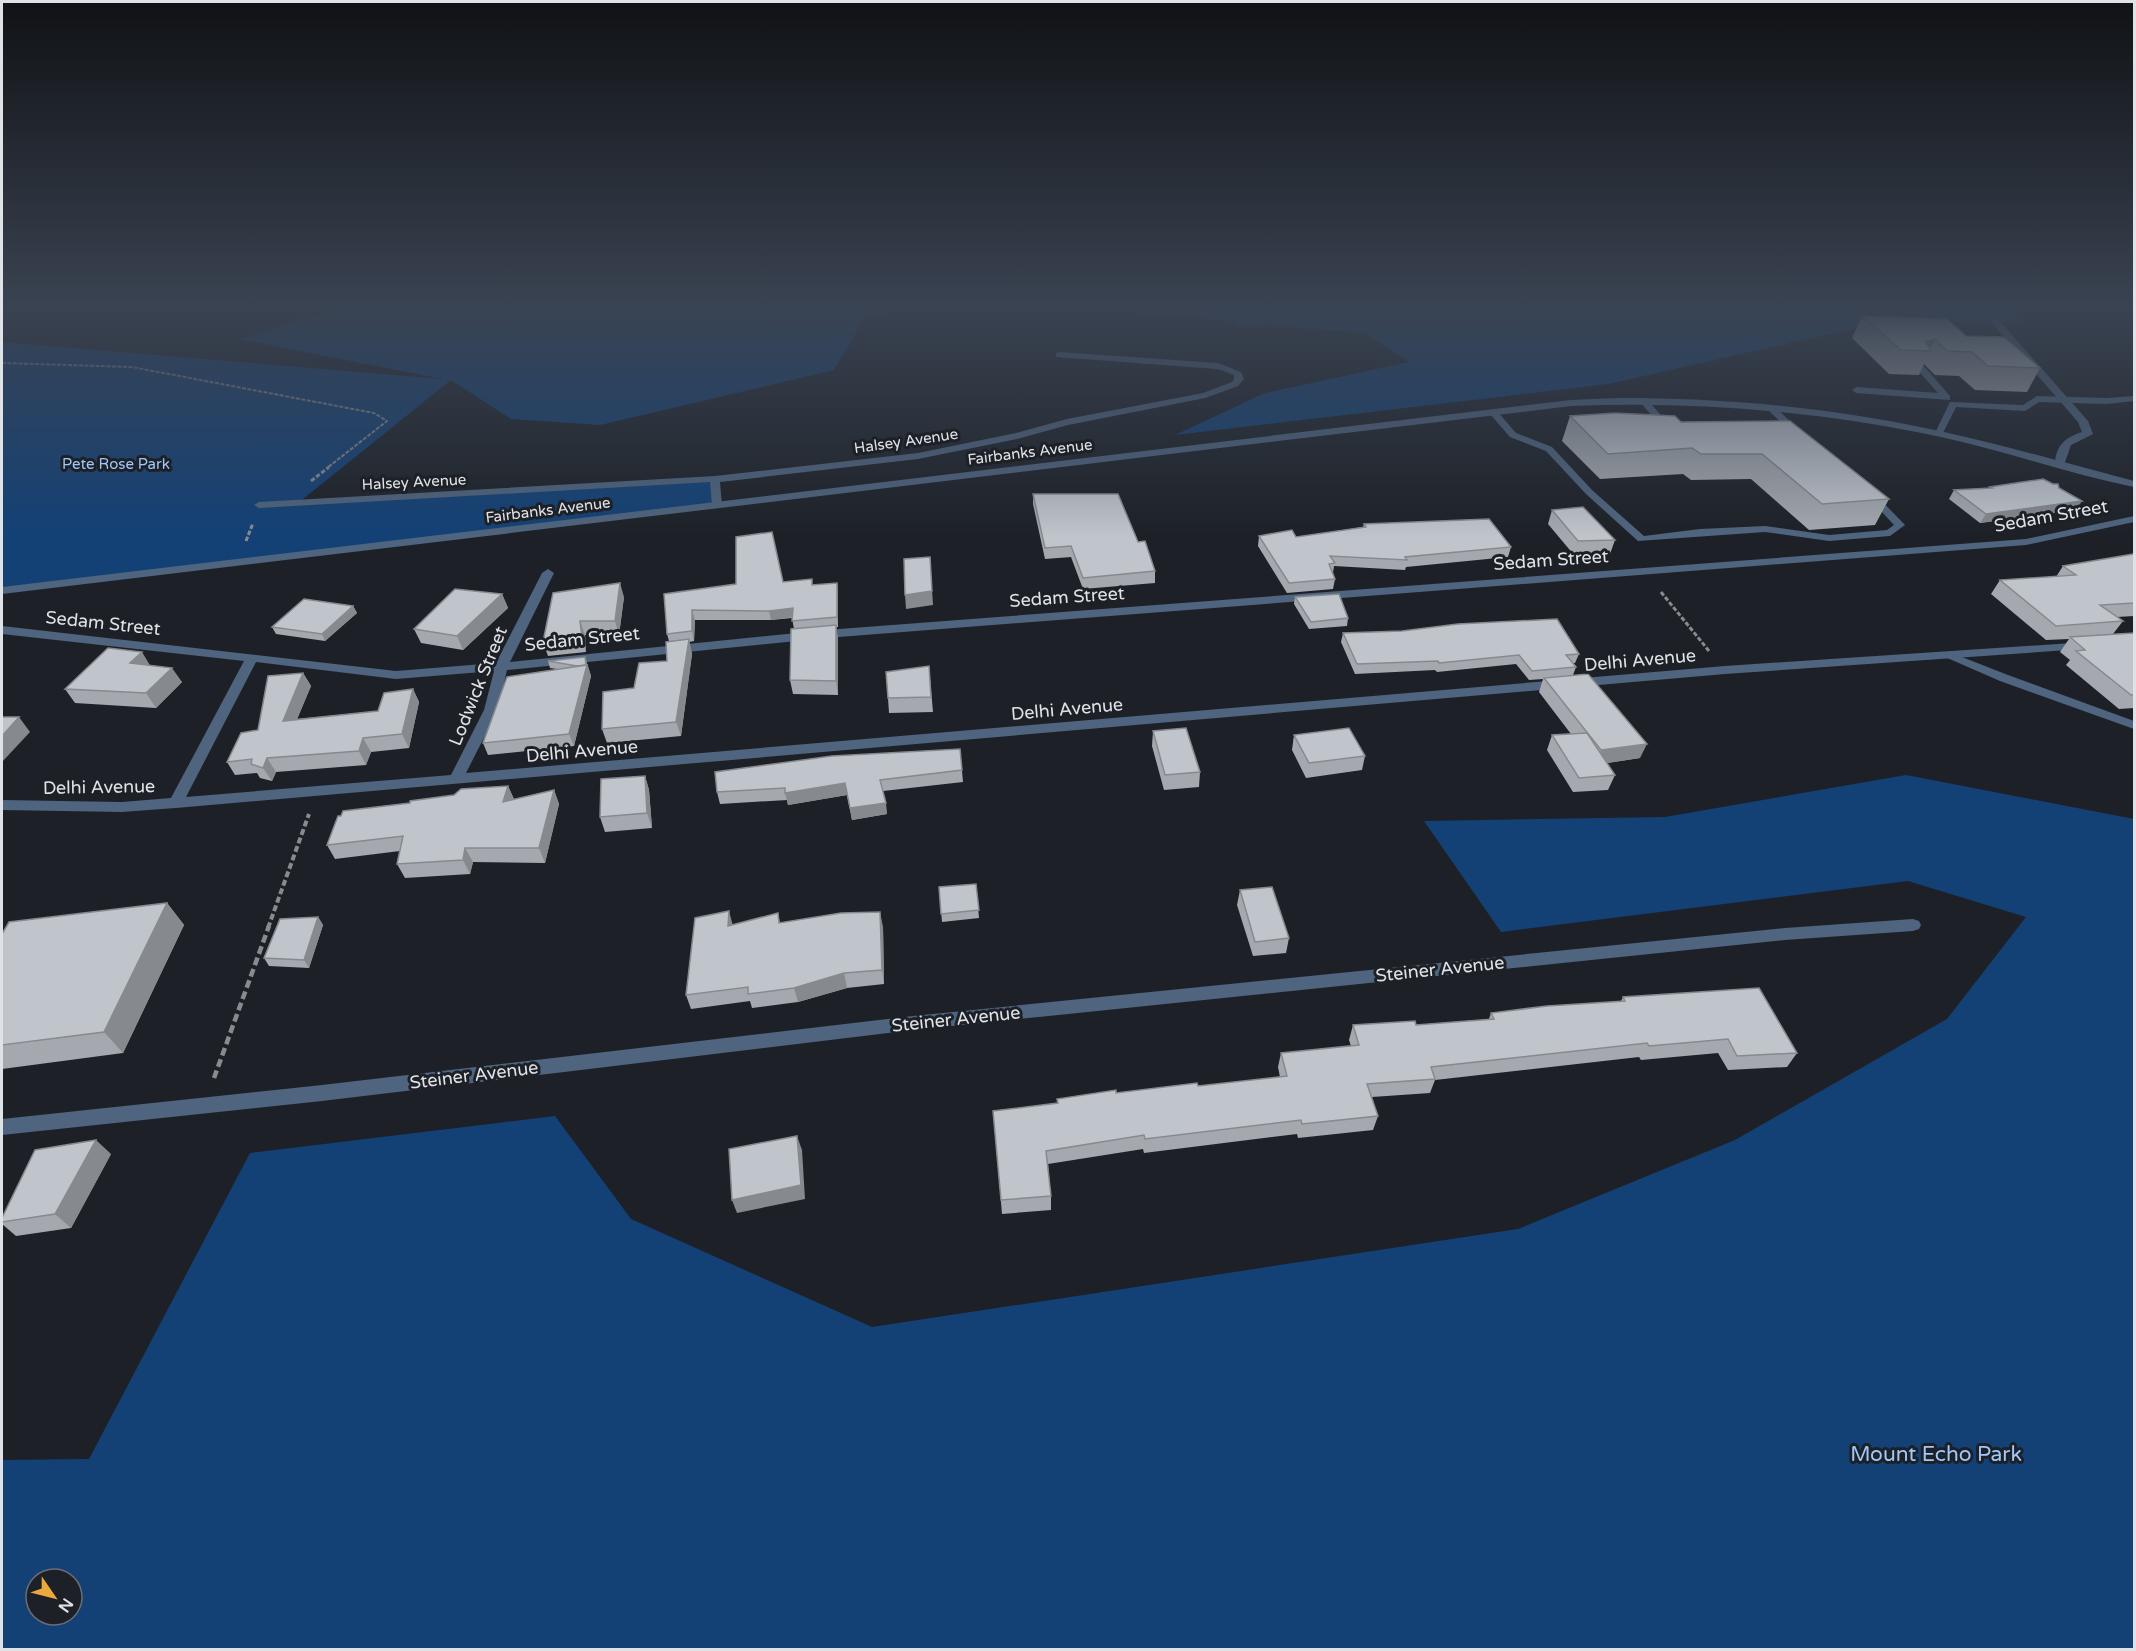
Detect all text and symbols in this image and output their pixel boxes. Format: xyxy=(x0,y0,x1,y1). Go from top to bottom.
street label: Halsey Avenue xyxy=(853,425,959,457)
street label: Fairbanks Avenue xyxy=(966,435,1094,469)
park label: Pete Rose Park xyxy=(62,455,170,473)
street label: Halsey Avenue xyxy=(361,470,467,494)
street label: Fairbanks Avenue xyxy=(484,493,612,527)
street label: Sedam Street xyxy=(1992,495,2110,537)
street label: Sedam Street xyxy=(1493,545,1609,575)
street label: Sedam Street xyxy=(1009,582,1125,612)
street label: Sedam Street xyxy=(44,606,162,640)
street label: Sedam Street xyxy=(523,622,641,656)
street label: Lodwick Street xyxy=(444,623,512,749)
street label: Delhi Avenue xyxy=(1583,644,1697,676)
street label: Delhi Avenue xyxy=(1010,693,1124,725)
street label: Delhi Avenue xyxy=(525,735,639,767)
street label: Delhi Avenue xyxy=(43,775,155,799)
street label: Steiner Avenue xyxy=(1375,951,1505,987)
street label: Steiner Avenue xyxy=(891,1001,1021,1037)
street label: Steiner Avenue xyxy=(409,1056,539,1094)
park label: Mount Echo Park xyxy=(1850,1442,2022,1467)
north arrow xyxy=(24,1567,84,1627)
text: N xyxy=(54,1594,77,1616)

